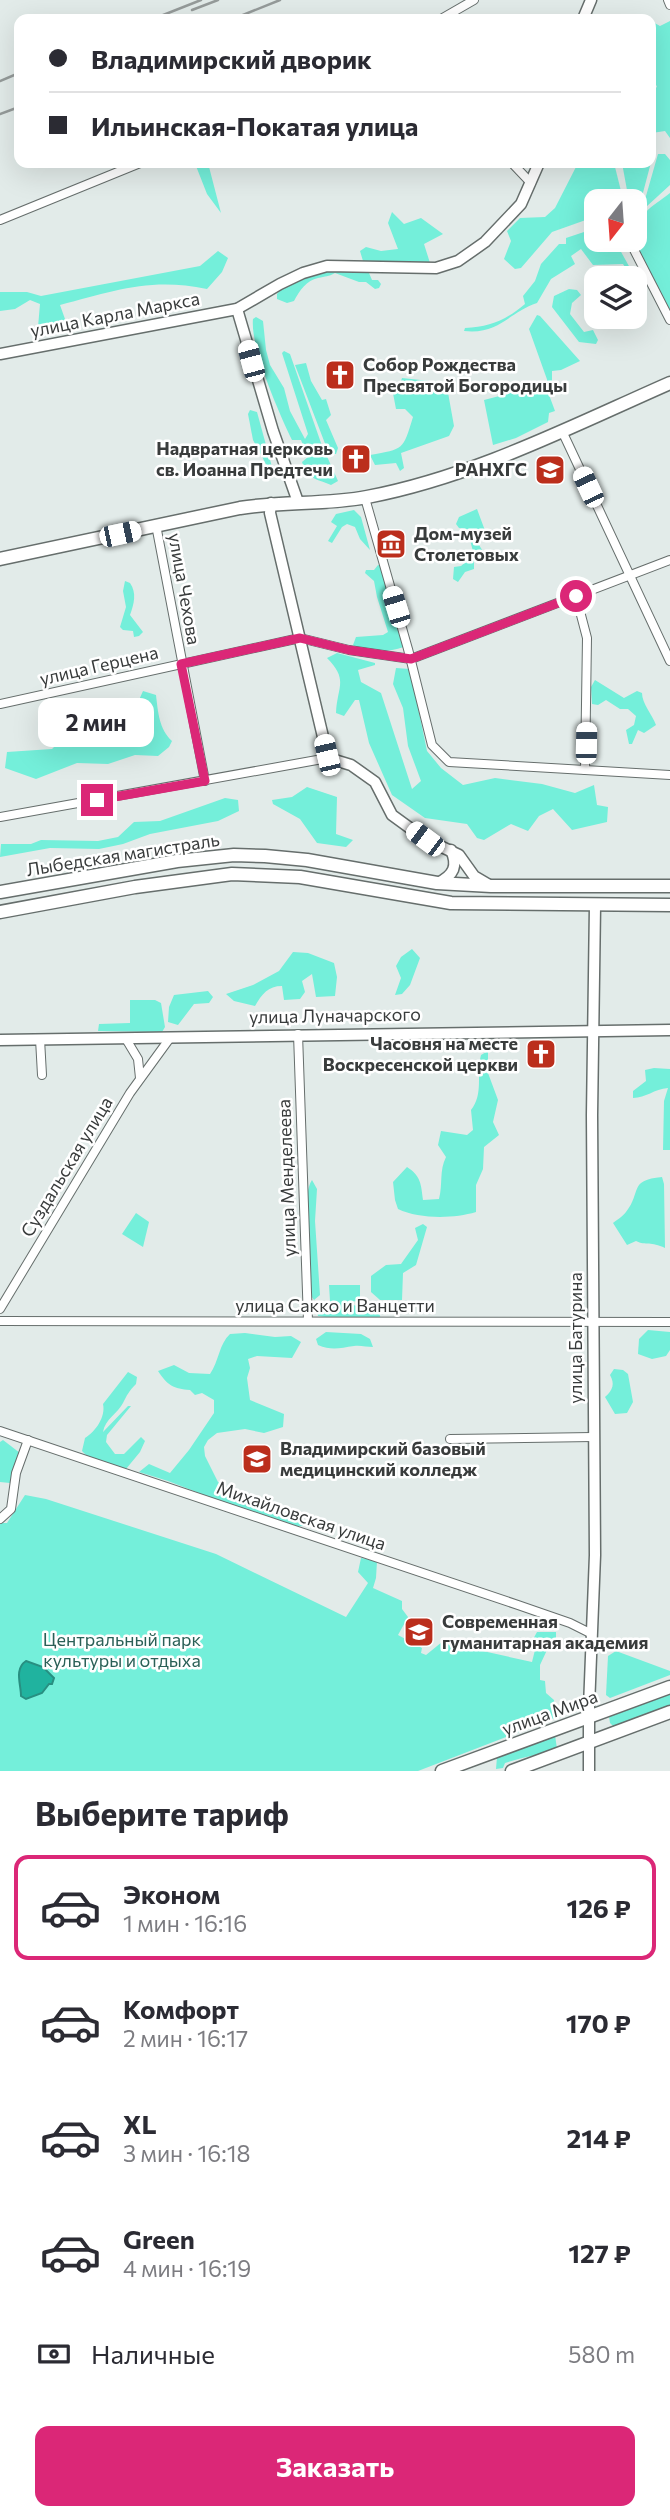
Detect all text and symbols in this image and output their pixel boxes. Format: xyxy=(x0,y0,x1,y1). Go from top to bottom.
text: Владимирский дворик xyxy=(91,43,372,74)
text: Ильинская-Покатая улица xyxy=(91,110,418,141)
north arrow xyxy=(584,189,648,252)
map controls xyxy=(584,189,647,329)
button: layers xyxy=(584,266,647,329)
street label: улица Карла Маркса xyxy=(28,287,201,341)
car xyxy=(236,338,267,384)
place label: Собор Рождества Пресвятой Богородицы xyxy=(363,353,567,396)
church icon: Собор Рождества Пресвятой Богородицы xyxy=(323,358,357,392)
place label: Надвратная церковь св. Иоанна Предтечи xyxy=(156,437,333,480)
church icon: Надвратная церковь св. Иоанна Предтечи xyxy=(339,442,373,476)
school or university icon: РАНХГС xyxy=(533,453,567,487)
place label: РАНХГС xyxy=(455,458,527,480)
car xyxy=(570,464,607,510)
car xyxy=(98,519,143,549)
place label: Дом-музей Столетовых xyxy=(414,522,519,565)
museum icon: Дом-музей Столетовых xyxy=(374,527,408,561)
street label: улица Чехова xyxy=(164,531,206,646)
route start xyxy=(560,580,592,612)
car xyxy=(380,584,413,630)
street label: улица Герцена xyxy=(37,641,160,689)
callout: 2 мин xyxy=(39,698,155,748)
text: 2 мин xyxy=(65,708,127,736)
car xyxy=(576,722,597,764)
car xyxy=(313,732,342,778)
route end xyxy=(81,784,113,816)
car xyxy=(402,818,449,860)
street label: Лыбедская магистраль xyxy=(25,828,221,880)
street label: улица Луначарского xyxy=(249,1003,421,1027)
place label: Часовня на месте Воскресенской церкви xyxy=(323,1032,518,1075)
church icon: Часовня на месте Воскресенской церкви xyxy=(524,1037,558,1071)
street label: Суздальская улица xyxy=(16,1092,117,1241)
street label: улица Менделеева xyxy=(272,1099,300,1257)
street label: улица Батурина xyxy=(564,1272,586,1404)
street label: улица Сакко и Ванцетти xyxy=(235,1294,435,1316)
place label: Владимирский базовый медицинский колледж xyxy=(280,1437,486,1480)
school or university icon: Владимирский базовый медицинский колледж xyxy=(240,1442,274,1476)
street label: Михайловская улица xyxy=(214,1476,389,1554)
place label: Современная гуманитарная академия xyxy=(442,1610,648,1653)
school or university icon: Современная гуманитарная академия xyxy=(402,1615,436,1649)
park label: Центральный парк культуры и отдыха xyxy=(43,1628,202,1671)
street label: улица Мира xyxy=(499,1685,600,1740)
text: Выберите тариф xyxy=(35,1793,289,1833)
icon: car xyxy=(39,1876,102,1939)
text: Эконом xyxy=(123,1878,220,1909)
text: 126 ₽ xyxy=(566,1892,631,1923)
text: 1 мин · 16:16 xyxy=(123,1909,247,1937)
icon: car xyxy=(39,1991,102,2054)
text: Комфорт xyxy=(123,1993,239,2024)
text: 170 ₽ xyxy=(566,2007,631,2038)
text: 2 мин · 16:17 xyxy=(123,2024,248,2052)
icon: car xyxy=(39,2106,102,2169)
text: XL xyxy=(123,2108,157,2139)
text: 214 ₽ xyxy=(566,2122,631,2153)
text: 3 мин · 16:18 xyxy=(123,2139,250,2167)
icon: car xyxy=(39,2221,102,2284)
text: Green xyxy=(123,2223,195,2254)
text: 127 ₽ xyxy=(568,2237,631,2268)
text: 4 мин · 16:19 xyxy=(123,2254,251,2282)
icon: cash xyxy=(35,2335,73,2373)
text: Наличные xyxy=(91,2338,215,2369)
text: 580 m xyxy=(568,2340,635,2368)
button: Заказать xyxy=(35,2426,635,2506)

